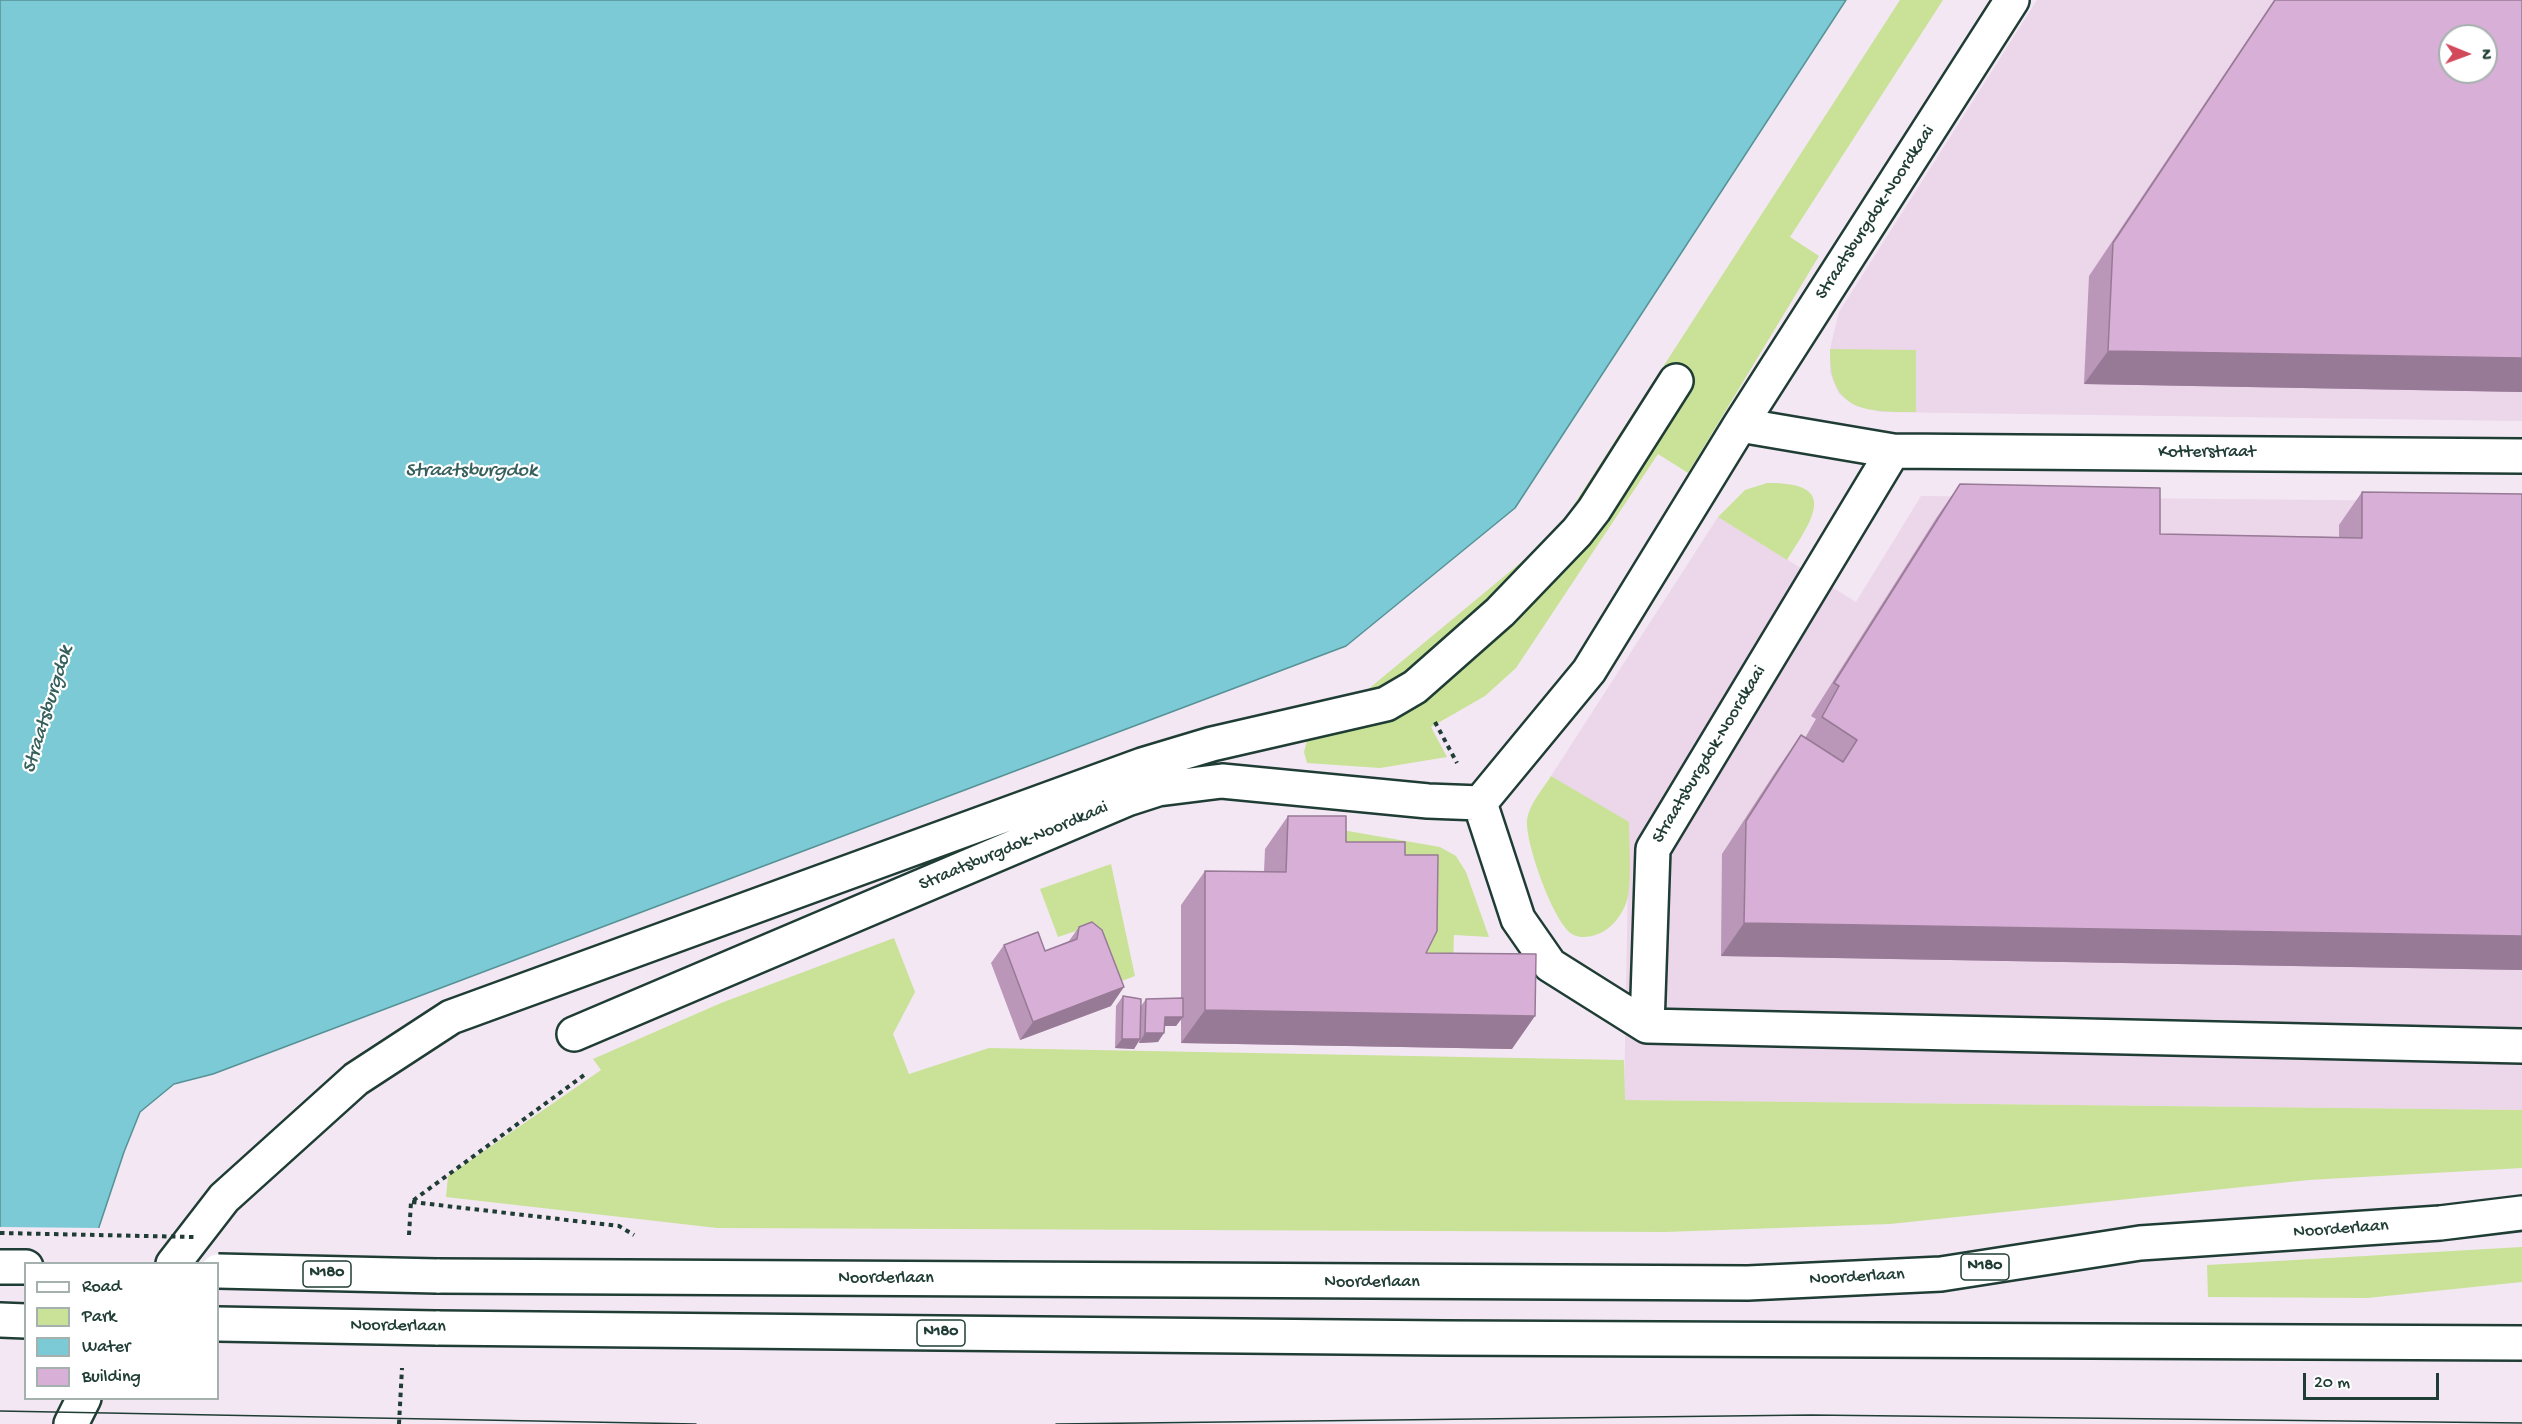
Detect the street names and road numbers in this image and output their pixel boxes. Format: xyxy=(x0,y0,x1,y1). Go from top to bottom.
street label: Straatsburgdok-Noordkaai xyxy=(1812,122,1940,304)
street label: Kotterstraat xyxy=(2158,442,2256,464)
street label: Straatsburgdok-Noordkaai xyxy=(1648,662,1772,848)
street label: Straatsburgdok-Noordkaai xyxy=(916,797,1112,897)
street label: Noorderlaan xyxy=(2293,1216,2389,1244)
road number: N180 xyxy=(1961,1254,2009,1280)
road number: N180 xyxy=(303,1261,351,1287)
street label: Noorderlaan xyxy=(1809,1265,1905,1291)
street label: Noorderlaan xyxy=(838,1268,934,1290)
street label: Noorderlaan xyxy=(1324,1272,1420,1294)
street label: Noorderlaan xyxy=(350,1315,446,1339)
road number: N180 xyxy=(917,1320,965,1346)

